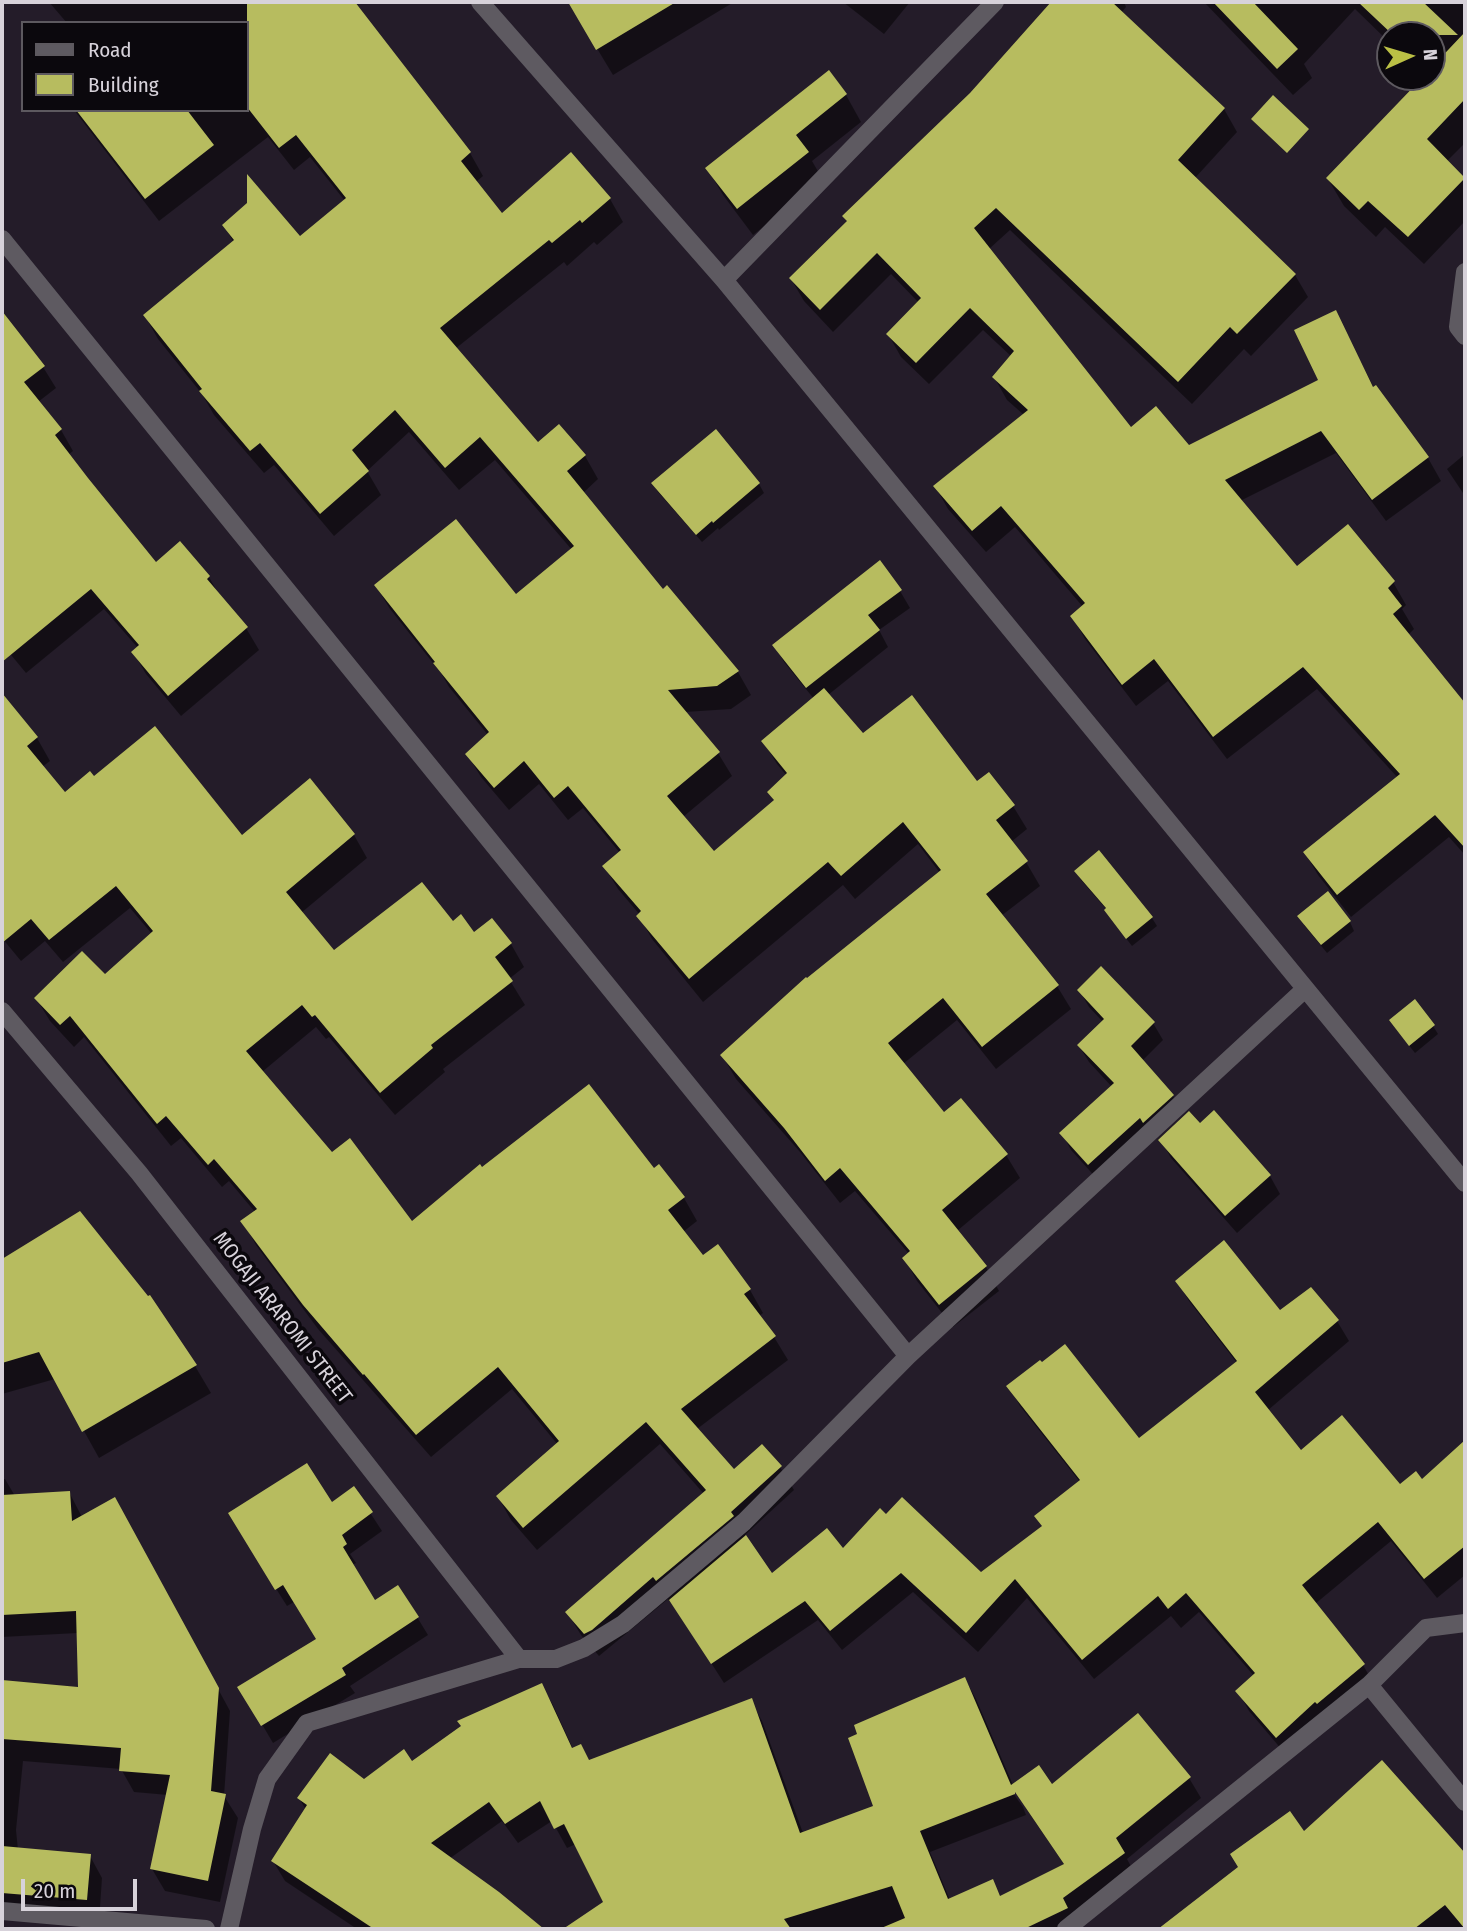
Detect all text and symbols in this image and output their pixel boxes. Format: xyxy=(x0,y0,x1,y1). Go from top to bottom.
legend xyxy=(21,21,248,112)
north arrow xyxy=(1376,21,1446,91)
text: Road xyxy=(88,37,132,63)
text: N xyxy=(1419,48,1442,61)
text: Building xyxy=(88,72,159,98)
street label: MOGAJI ARAROMI STREET xyxy=(207,1227,357,1409)
scale bar xyxy=(24,1864,140,1908)
text: 20 m xyxy=(34,1878,75,1904)

